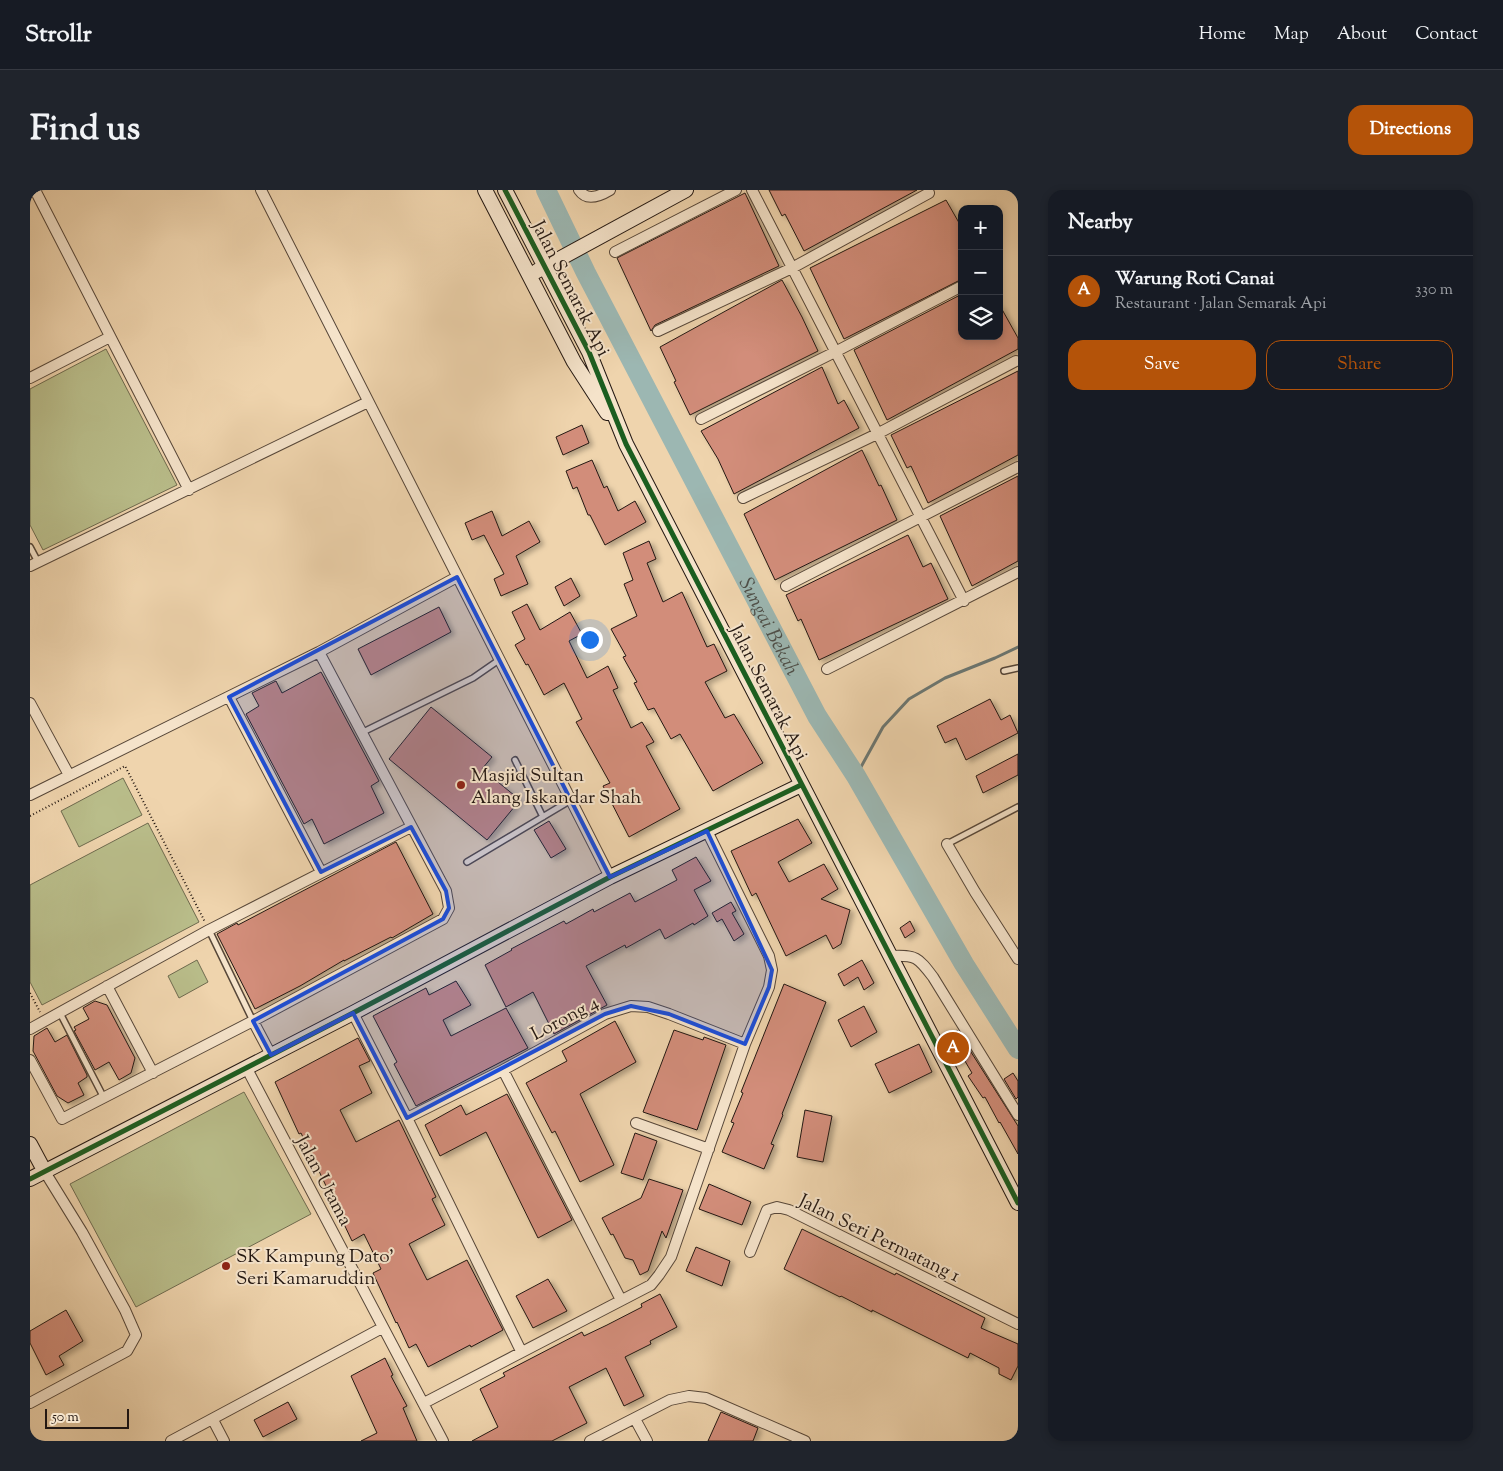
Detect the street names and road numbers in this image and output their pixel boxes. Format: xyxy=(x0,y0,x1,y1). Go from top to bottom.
street label: Jalan Semarak Api xyxy=(523,216,616,362)
street label: Jalan Semarak Api xyxy=(721,620,814,766)
street label: Lorong 4 xyxy=(526,990,604,1048)
street label: Jalan Utama xyxy=(287,1130,358,1231)
street label: Jalan Seri Permatang 1 xyxy=(793,1188,965,1290)

